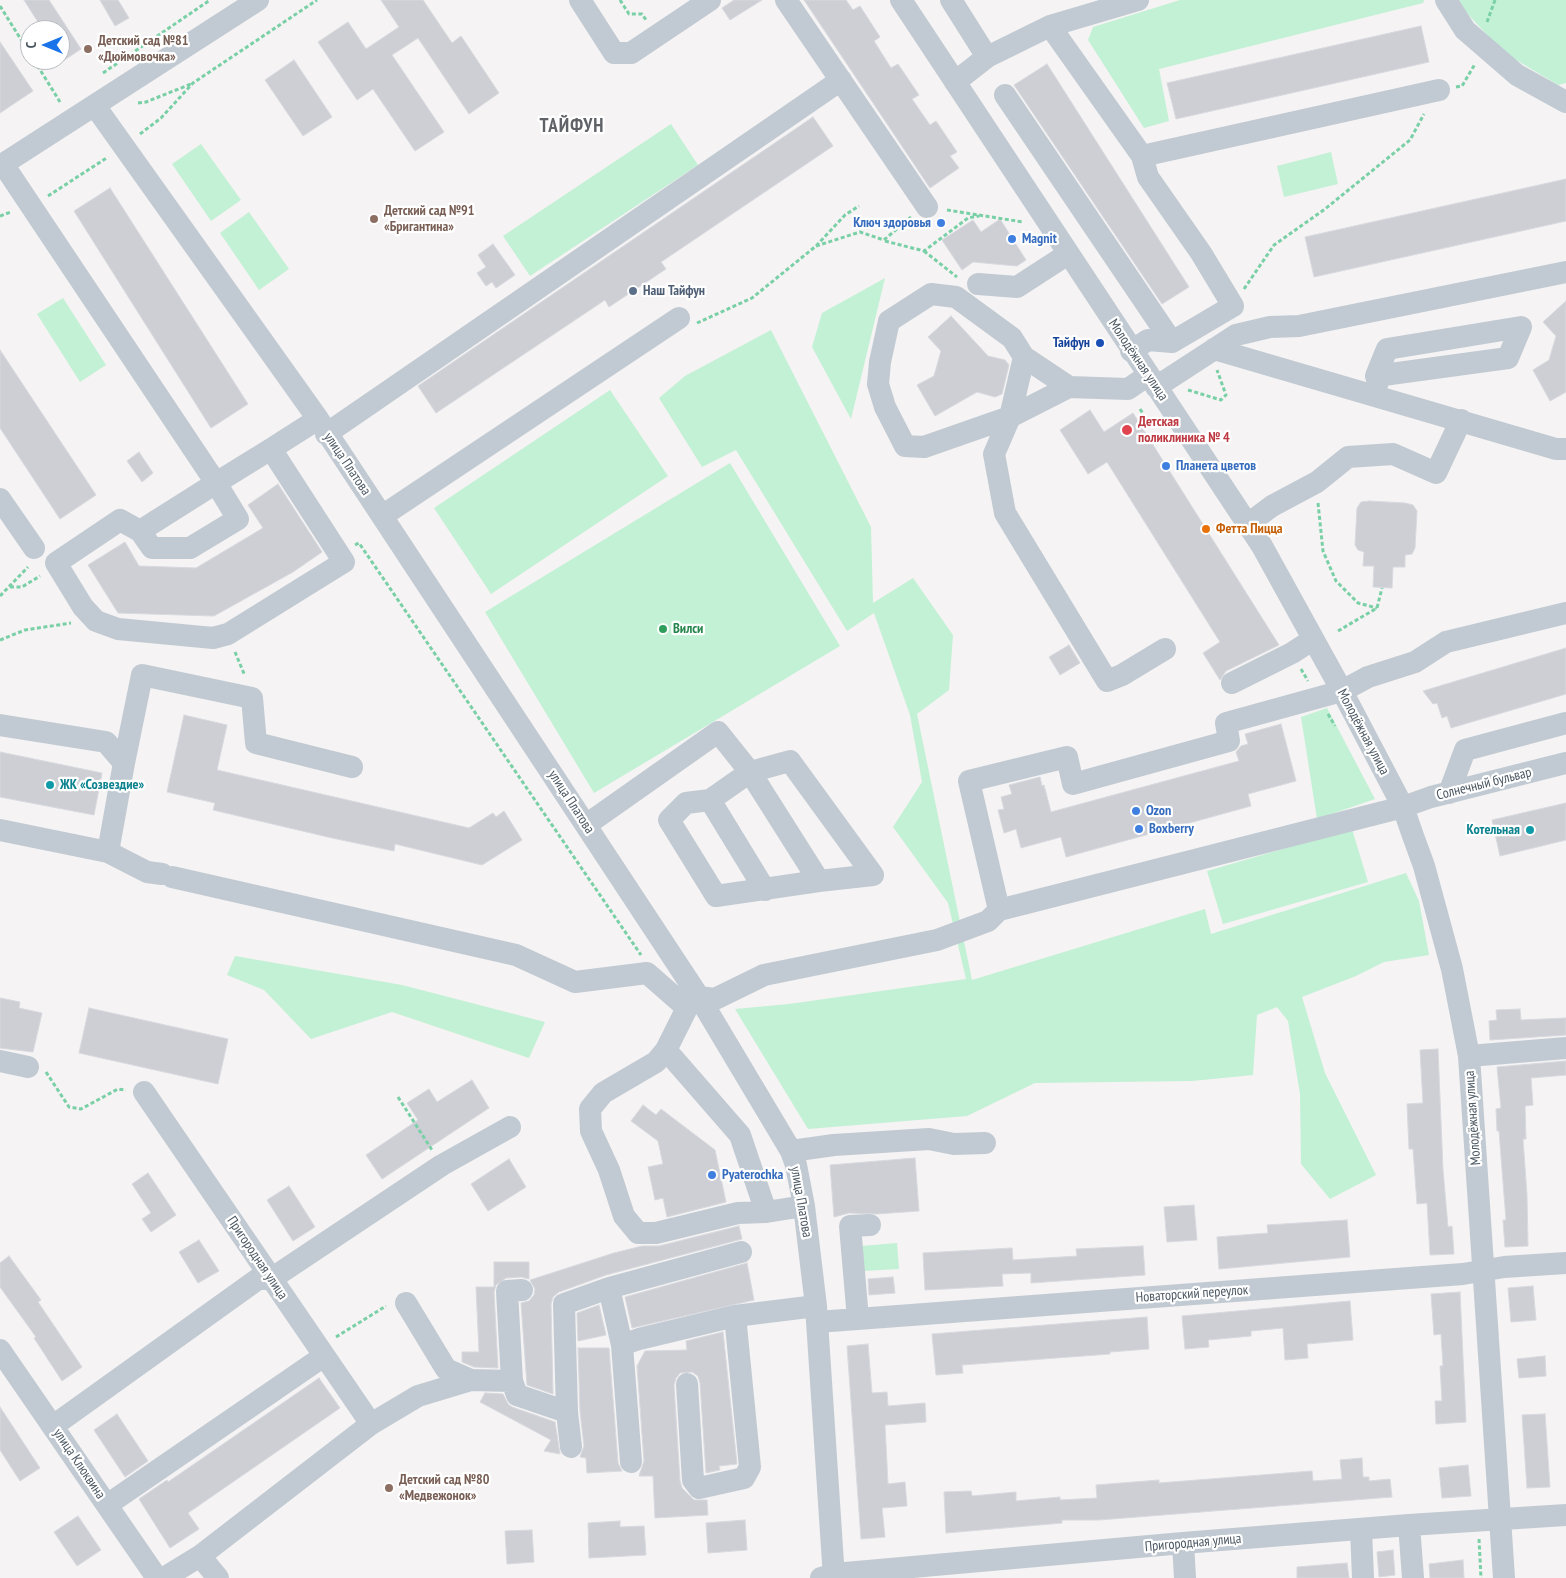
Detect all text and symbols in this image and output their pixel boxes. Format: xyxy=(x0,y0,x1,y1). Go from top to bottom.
north arrow xyxy=(20,20,70,70)
place label: Детский сад №81 «Дюймовочка» xyxy=(98,33,188,65)
text: С xyxy=(22,42,40,48)
marker: Детский сад №81 «Дюймовочка» xyxy=(82,43,94,55)
district label: ТАЙФУН xyxy=(539,116,605,138)
place label: Детский сад №91 «Бригантина» xyxy=(384,203,474,236)
marker: Детский сад №91 «Бригантина» xyxy=(368,213,380,225)
place label: Ключ здоровья xyxy=(853,215,931,231)
marker: Ключ здоровья xyxy=(935,217,947,229)
place label: Magnit xyxy=(1022,231,1057,247)
marker: Magnit xyxy=(1006,233,1018,245)
place label: Наш Тайфун xyxy=(643,283,705,299)
marker: Наш Тайфун xyxy=(627,285,639,297)
street label: Молодёжная улица xyxy=(1105,316,1171,404)
place label: Тайфун xyxy=(1053,335,1090,351)
marker: Тайфун xyxy=(1094,337,1106,349)
place label: Детская поликлиника № 4 xyxy=(1138,414,1230,447)
marker: Детская поликлиника № 4 xyxy=(1120,423,1134,437)
street label: улица Платова xyxy=(320,429,374,499)
place label: Планета цветов xyxy=(1176,458,1256,474)
marker: Планета цветов xyxy=(1160,460,1172,472)
place label: Фетта Пицца xyxy=(1216,521,1283,537)
marker: Фетта Пицца xyxy=(1200,523,1212,535)
place label: Вилси xyxy=(673,621,703,637)
marker: Вилси xyxy=(657,623,669,635)
street label: Молодёжная улица xyxy=(1333,686,1393,778)
street label: Солнечный бульвар xyxy=(1435,764,1533,804)
street label: улица Платова xyxy=(544,767,598,837)
place label: ЖК «Созвездие» xyxy=(60,777,144,793)
marker: ЖК «Созвездие» xyxy=(44,779,56,791)
place label: Ozon xyxy=(1146,803,1171,819)
marker: Ozon xyxy=(1130,805,1142,817)
place label: Boxberry xyxy=(1149,821,1194,837)
place label: Котельная xyxy=(1467,822,1520,838)
marker: Boxberry xyxy=(1133,823,1145,835)
marker: Котельная xyxy=(1524,824,1536,836)
street label: Молодёжная улица xyxy=(1461,1070,1485,1166)
street label: улица Платова xyxy=(786,1165,816,1239)
place label: Pyaterochka xyxy=(722,1167,783,1183)
marker: Pyaterochka xyxy=(706,1169,718,1181)
street label: Пригородная улица xyxy=(223,1213,291,1303)
street label: Новаторский переулок xyxy=(1135,1282,1249,1306)
street label: улица Клюквина xyxy=(49,1426,109,1502)
place label: Детский сад №80 «Медвежонок» xyxy=(399,1472,489,1504)
marker: Детский сад №80 «Медвежонок» xyxy=(383,1482,395,1494)
street label: Пригородная улица xyxy=(1144,1530,1242,1556)

